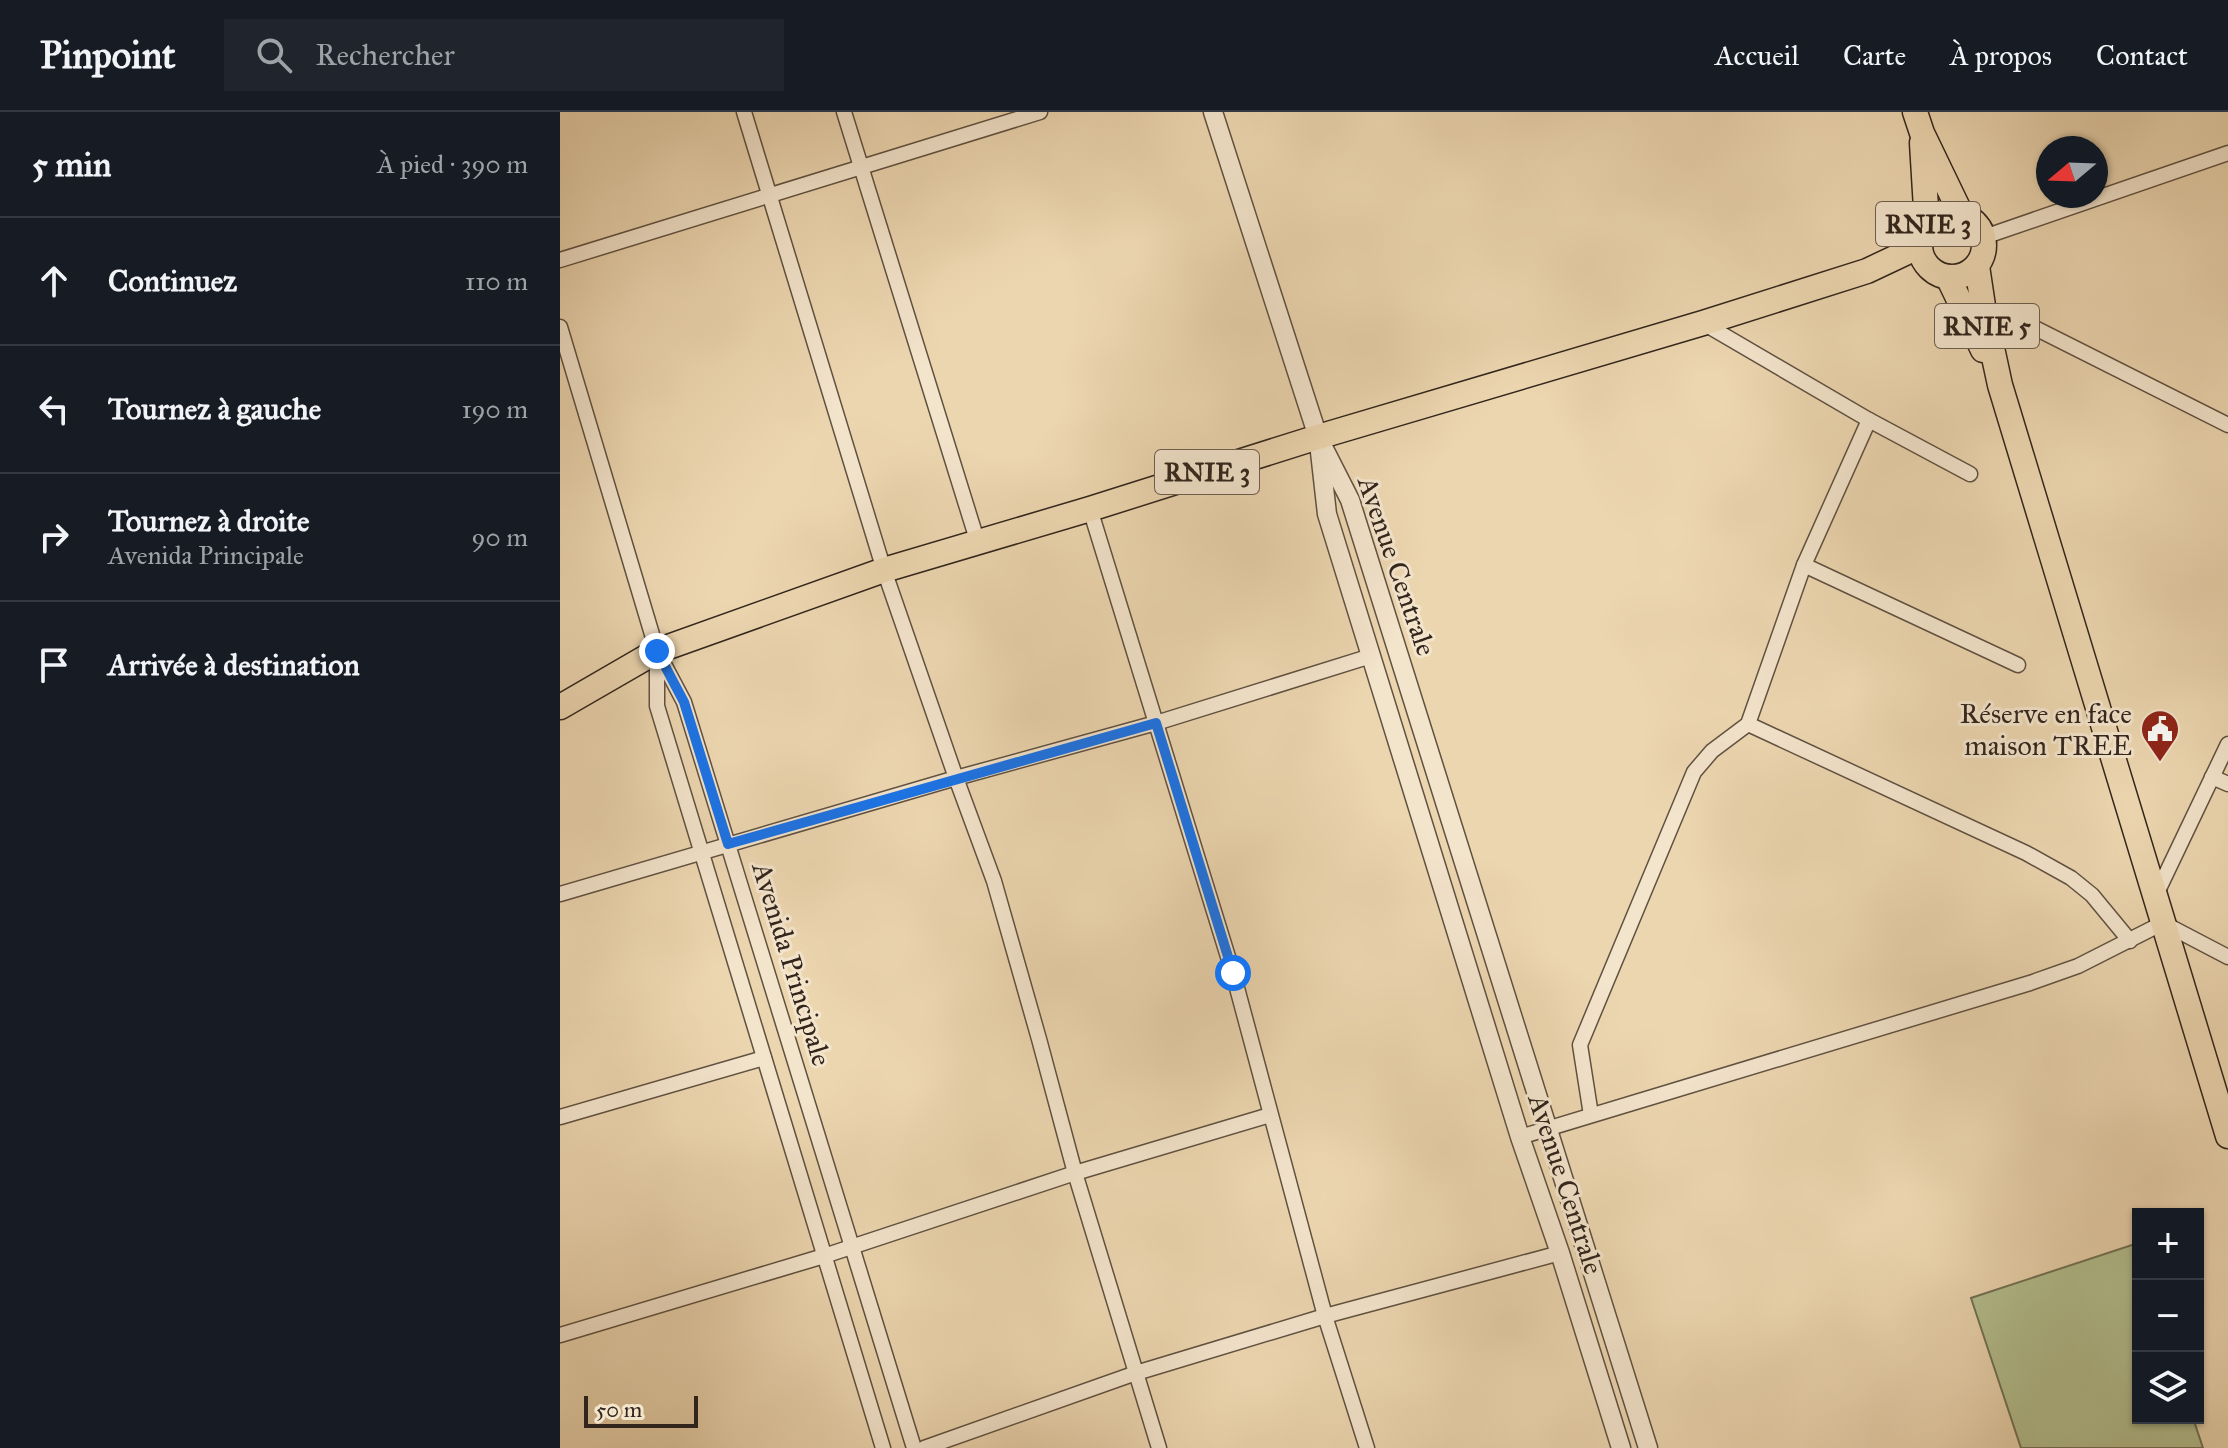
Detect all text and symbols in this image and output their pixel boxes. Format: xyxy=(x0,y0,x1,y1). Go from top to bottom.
search box xyxy=(224,19,784,91)
text: Pinpoint xyxy=(40,32,176,78)
icon: search xyxy=(252,33,296,77)
text: Rechercher xyxy=(316,37,455,73)
text: Accueil xyxy=(1715,38,1799,73)
text: Carte xyxy=(1843,38,1906,73)
text: À propos xyxy=(1950,38,2052,73)
text: Contact xyxy=(2096,38,2188,73)
north arrow xyxy=(2036,136,2108,208)
text: 5 min xyxy=(32,144,111,185)
text: À pied · 390 m xyxy=(377,148,528,180)
road number: RNIE 3 xyxy=(1876,202,1980,246)
icon: ahead xyxy=(32,259,76,303)
text: Continuez xyxy=(108,263,237,299)
text: 110 m xyxy=(465,265,528,297)
road number: RNIE 5 xyxy=(1935,304,2039,348)
icon: left xyxy=(32,387,76,431)
text: Tournez à gauche xyxy=(108,391,321,427)
text: 190 m xyxy=(461,393,528,425)
road number: RNIE 3 xyxy=(1155,450,1259,494)
street label: Avenue Centrale xyxy=(1350,471,1444,660)
text: Tournez à droite xyxy=(108,503,310,539)
icon: right xyxy=(32,515,76,559)
text: 90 m xyxy=(471,521,528,553)
text: Avenida Principale xyxy=(108,539,304,571)
route end xyxy=(639,633,675,669)
icon: arrive xyxy=(32,643,76,687)
text: Arrivée à destination xyxy=(108,647,360,683)
place label: Réserve en face maison TREE xyxy=(1960,696,2132,763)
public building icon: Réserve en face maison TREE xyxy=(2139,708,2181,763)
street label: Avenida Principale xyxy=(744,857,840,1070)
route start xyxy=(1215,955,1251,991)
street label: Avenue Centrale xyxy=(1520,1089,1612,1278)
map controls xyxy=(2132,1208,2204,1424)
button: + xyxy=(2132,1208,2204,1280)
button: − xyxy=(2132,1280,2204,1352)
button: layers xyxy=(2132,1352,2204,1424)
scale bar xyxy=(584,1392,698,1428)
text: 50 m xyxy=(596,1396,642,1423)

